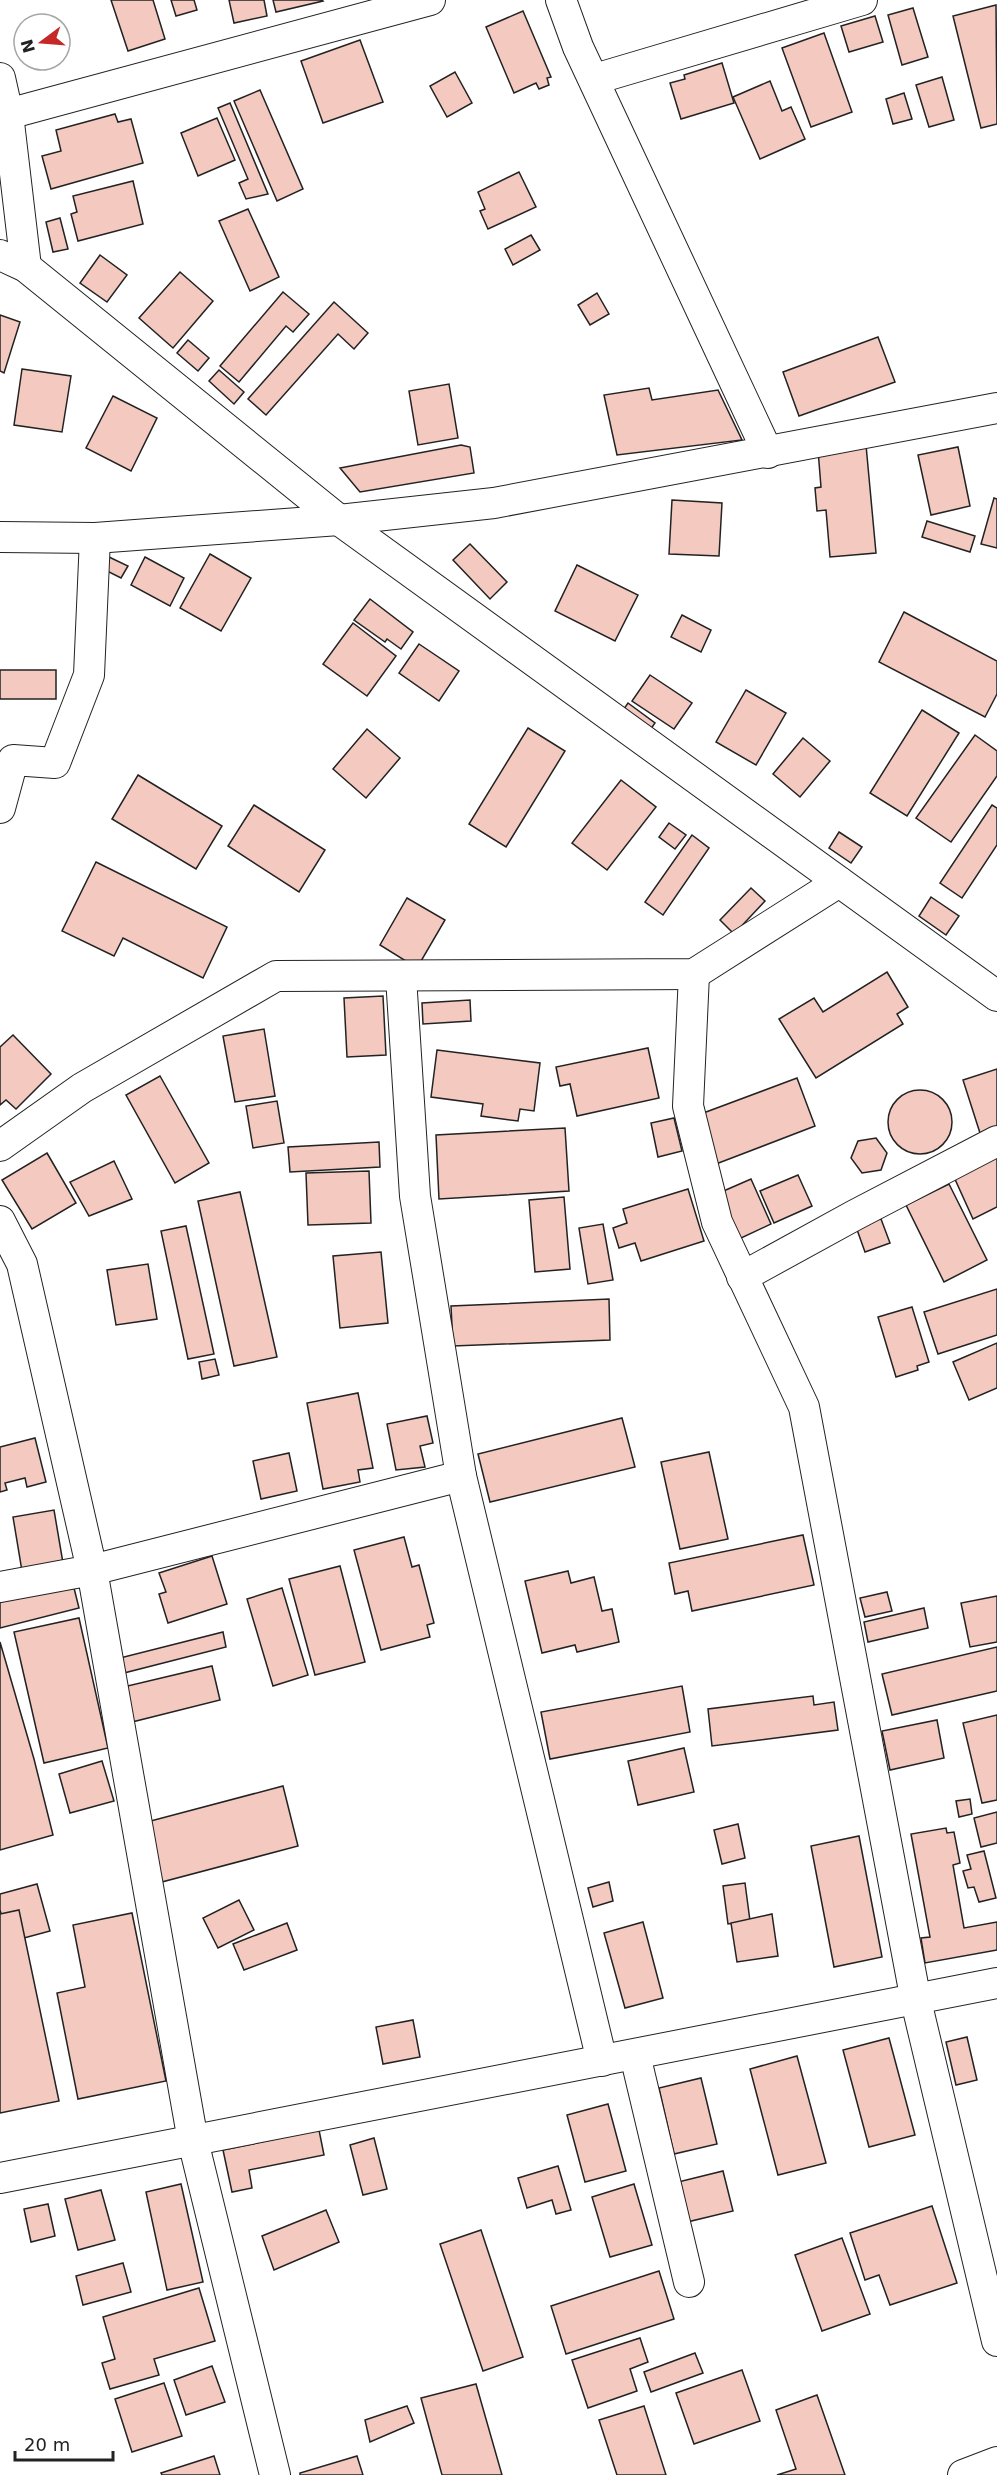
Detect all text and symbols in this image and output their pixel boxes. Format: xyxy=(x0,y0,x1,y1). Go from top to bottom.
north arrow xyxy=(12,12,72,72)
text: N xyxy=(17,37,39,55)
scale bar xyxy=(15,2424,112,2462)
text: 20 m xyxy=(24,2434,70,2455)

